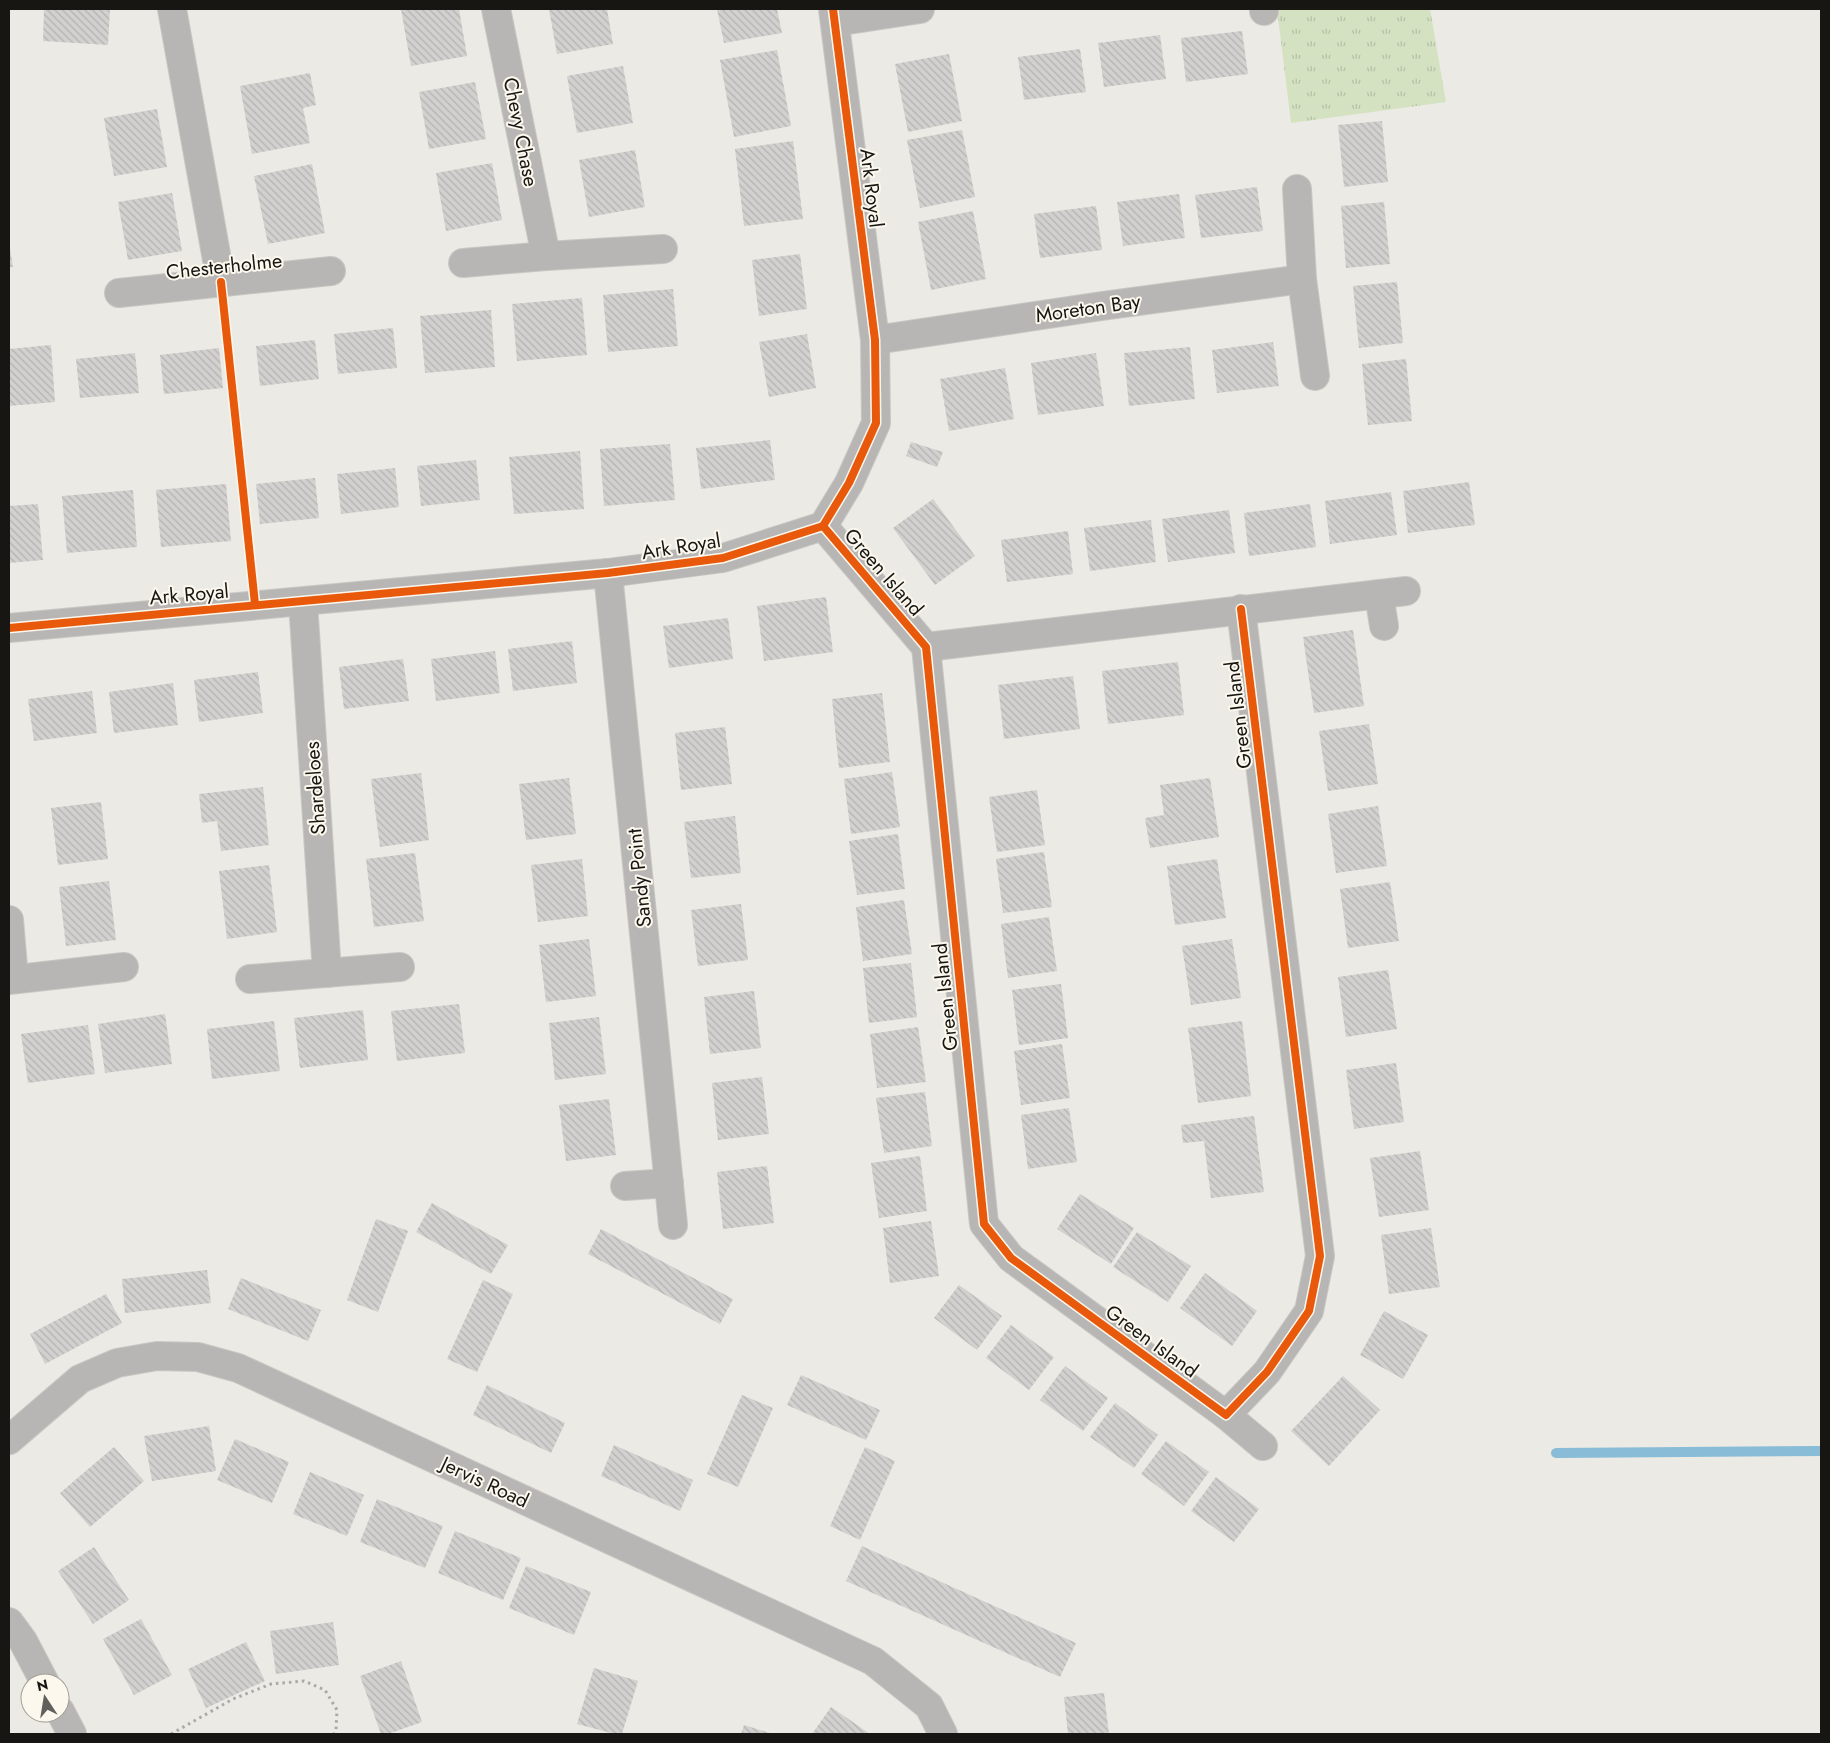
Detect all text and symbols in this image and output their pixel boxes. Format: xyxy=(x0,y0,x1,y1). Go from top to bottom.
street label: Chevy Chase xyxy=(496,75,545,189)
street label: Ark Royal xyxy=(852,147,891,229)
street label: Chesterholme xyxy=(165,246,283,287)
street label: Moreton Bay xyxy=(1034,287,1143,330)
street label: Green Island xyxy=(837,522,930,623)
street label: Ark Royal xyxy=(639,526,723,567)
street label: Ark Royal xyxy=(148,577,230,612)
street label: Green Island xyxy=(1218,659,1259,770)
street label: Shardeloes xyxy=(298,740,333,836)
street label: Sandy Point xyxy=(620,827,659,929)
street label: Green Island xyxy=(925,942,966,1052)
street label: Green Island xyxy=(1099,1298,1204,1385)
street label: Jervis Road xyxy=(433,1448,533,1515)
north arrow xyxy=(20,1673,70,1723)
text: N xyxy=(35,1674,50,1696)

